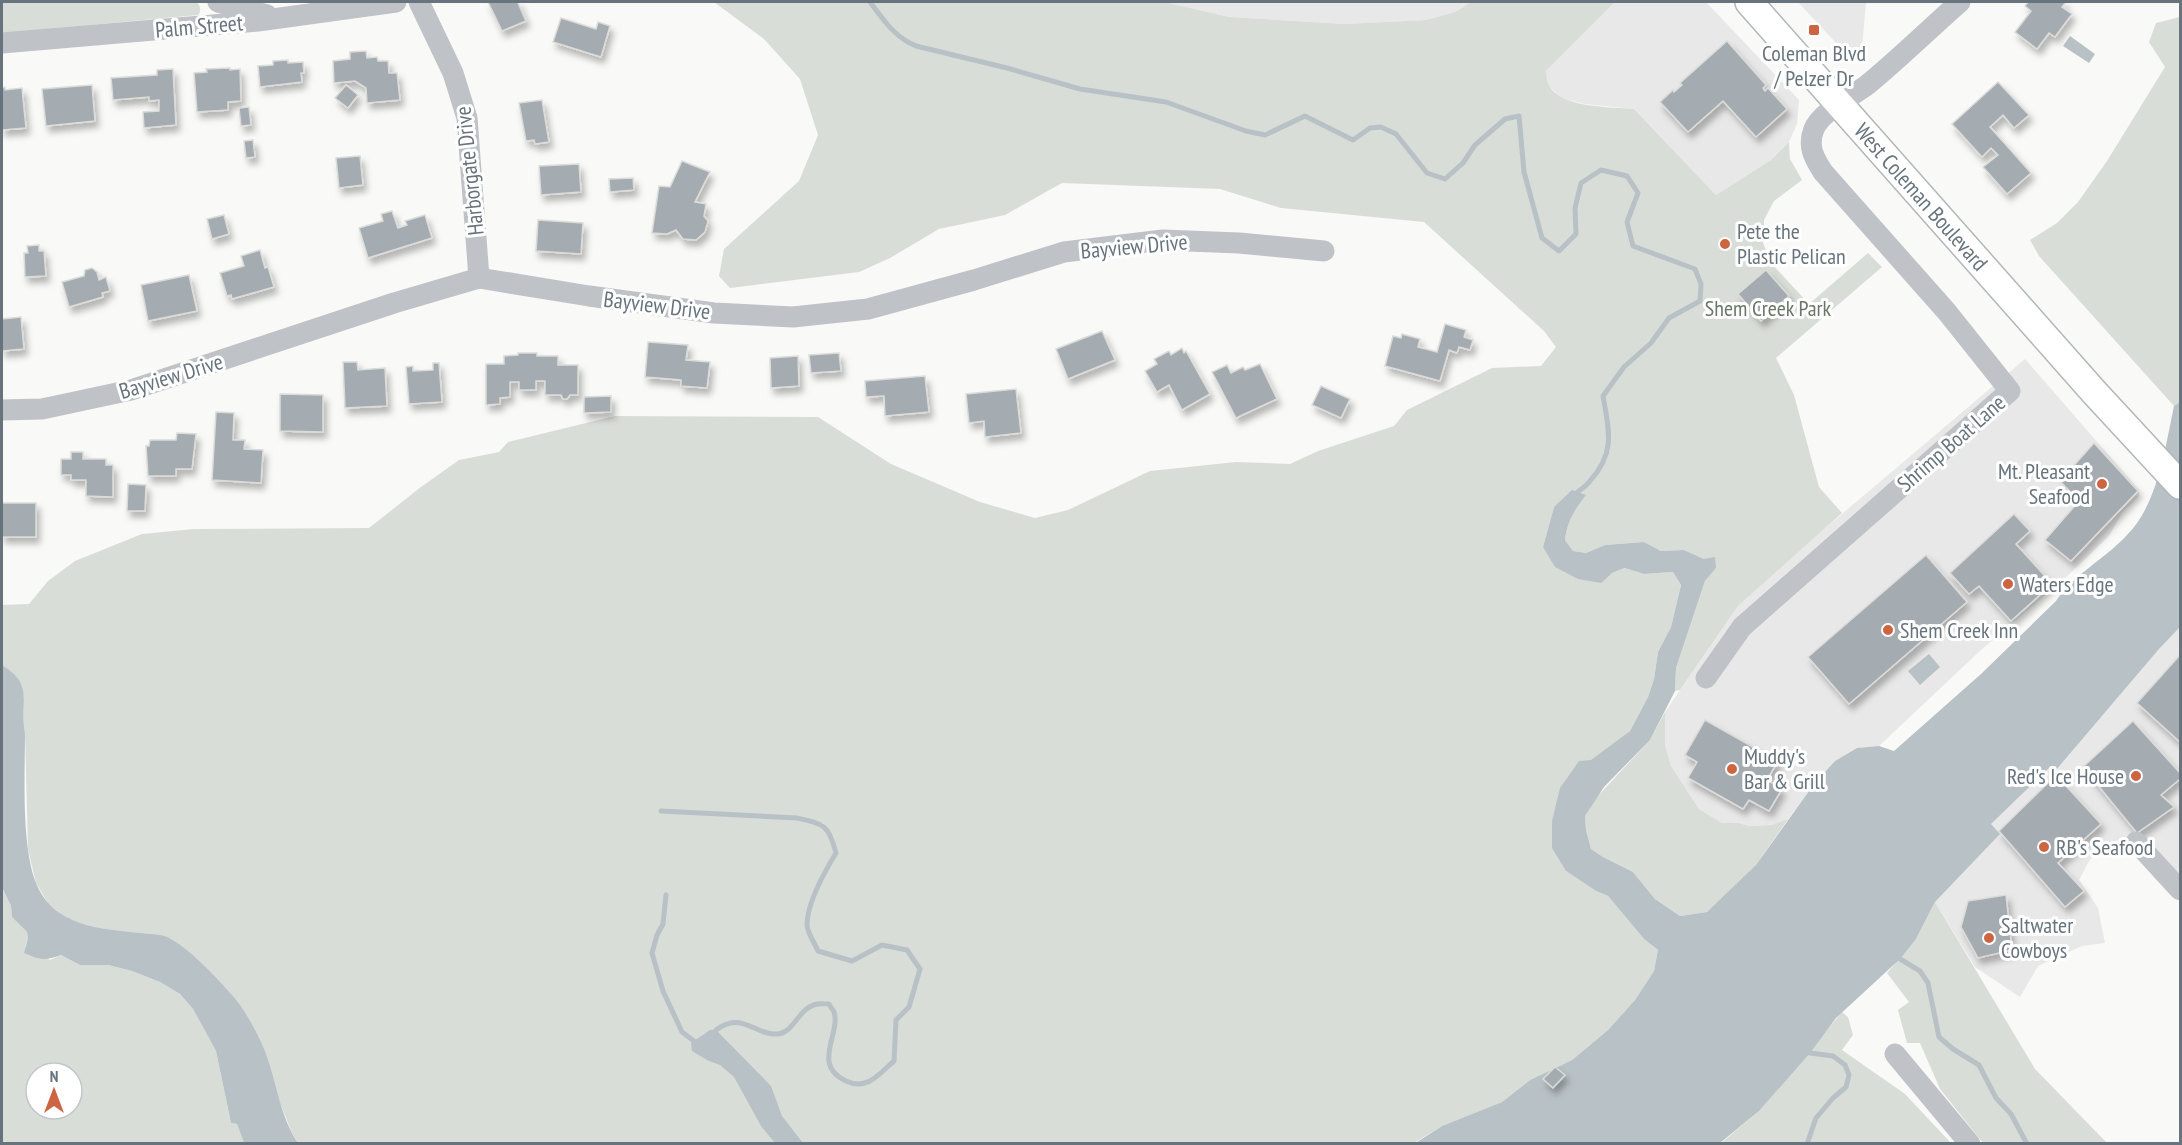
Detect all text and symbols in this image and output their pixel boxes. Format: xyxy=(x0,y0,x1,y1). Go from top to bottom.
street label: Palm Street xyxy=(154,8,244,44)
marker: Coleman Blvd / Pelzer Dr xyxy=(1807,23,1821,37)
place label: Coleman Blvd / Pelzer Dr xyxy=(1762,39,1866,92)
street label: Harborgate Drive xyxy=(448,105,490,237)
street label: West Coleman Boulevard xyxy=(1848,117,1994,276)
place label: Pete the Plastic Pelican xyxy=(1737,217,1846,270)
street label: Bayview Drive xyxy=(1079,227,1189,265)
marker: Pete the Plastic Pelican xyxy=(1718,237,1732,251)
street label: Bayview Drive xyxy=(602,285,712,325)
park label: Shem Creek Park xyxy=(1705,294,1832,322)
street label: Bayview Drive xyxy=(116,347,226,405)
street label: Shrimp Boat Lane xyxy=(1891,388,2011,498)
place label: Mt. Pleasant Seafood xyxy=(1998,457,2090,510)
marker: Mt. Pleasant Seafood xyxy=(2095,477,2109,491)
place label: Waters Edge xyxy=(2020,570,2113,598)
marker: Waters Edge xyxy=(2001,577,2015,591)
place label: Shem Creek Inn xyxy=(1900,616,2018,644)
marker: Shem Creek Inn xyxy=(1881,623,1895,637)
place label: Muddy's Bar & Grill xyxy=(1744,742,1826,795)
marker: Muddy's Bar & Grill xyxy=(1725,762,1739,776)
place label: Red's Ice House xyxy=(2007,762,2124,790)
marker: Red's Ice House xyxy=(2129,769,2143,783)
place label: RB's Seafood xyxy=(2056,833,2153,861)
marker: RB's Seafood xyxy=(2037,840,2051,854)
place label: Saltwater Cowboys xyxy=(2001,911,2073,964)
marker: Saltwater Cowboys xyxy=(1982,931,1996,945)
north arrow xyxy=(24,1061,84,1121)
text: N xyxy=(50,1066,58,1086)

